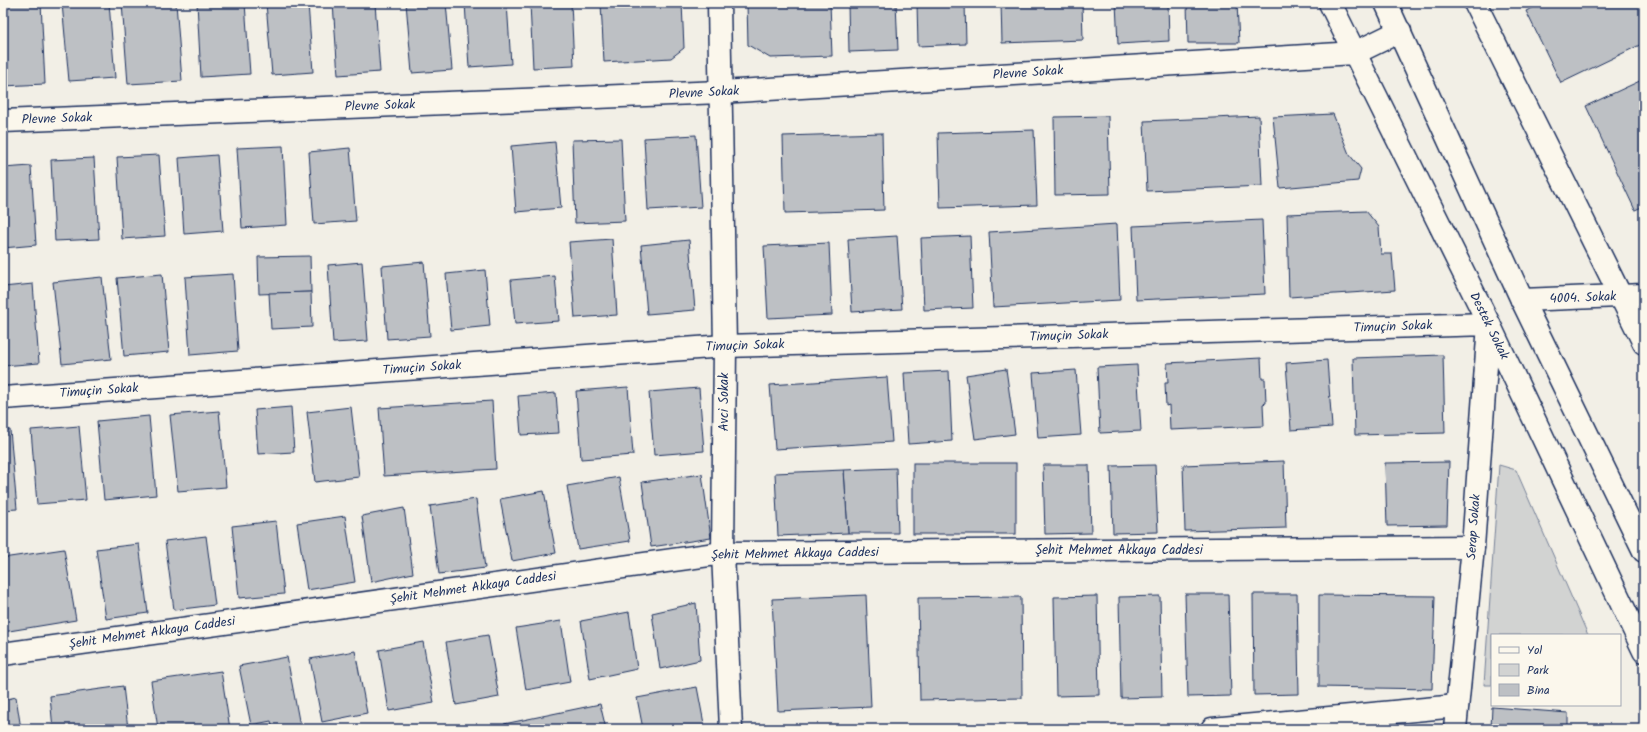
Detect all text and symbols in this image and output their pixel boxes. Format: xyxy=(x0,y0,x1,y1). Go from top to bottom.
street label: Plevne Sokak xyxy=(992,60,1065,86)
street label: Plevne Sokak xyxy=(668,81,741,105)
street label: Plevne Sokak xyxy=(344,94,417,118)
street label: Plevne Sokak xyxy=(21,107,94,131)
street label: 4004. Sokak xyxy=(1549,286,1618,310)
street label: Destek Sokak xyxy=(1464,289,1515,364)
street label: Timuçin Sokak xyxy=(1353,315,1434,339)
street label: Timuçin Sokak xyxy=(1029,324,1110,348)
street label: Timuçin Sokak xyxy=(705,334,786,358)
street label: Timuçin Sokak xyxy=(382,355,463,381)
street label: Avci Sokak xyxy=(714,372,735,431)
street label: Timuçin Sokak xyxy=(59,378,140,404)
street label: Serap Sokak xyxy=(1461,493,1487,560)
street label: Şehit Mehmet Akkaya Caddesi xyxy=(1035,540,1204,561)
street label: Şehit Mehmet Akkaya Caddesi xyxy=(711,542,880,566)
street label: Şehit Mehmet Akkaya Caddesi xyxy=(389,566,558,610)
street label: Şehit Mehmet Akkaya Caddesi xyxy=(68,611,237,655)
legend xyxy=(1491,634,1621,706)
text: Yol xyxy=(1527,641,1542,660)
text: Park xyxy=(1527,661,1549,680)
text: Bina xyxy=(1527,681,1550,700)

